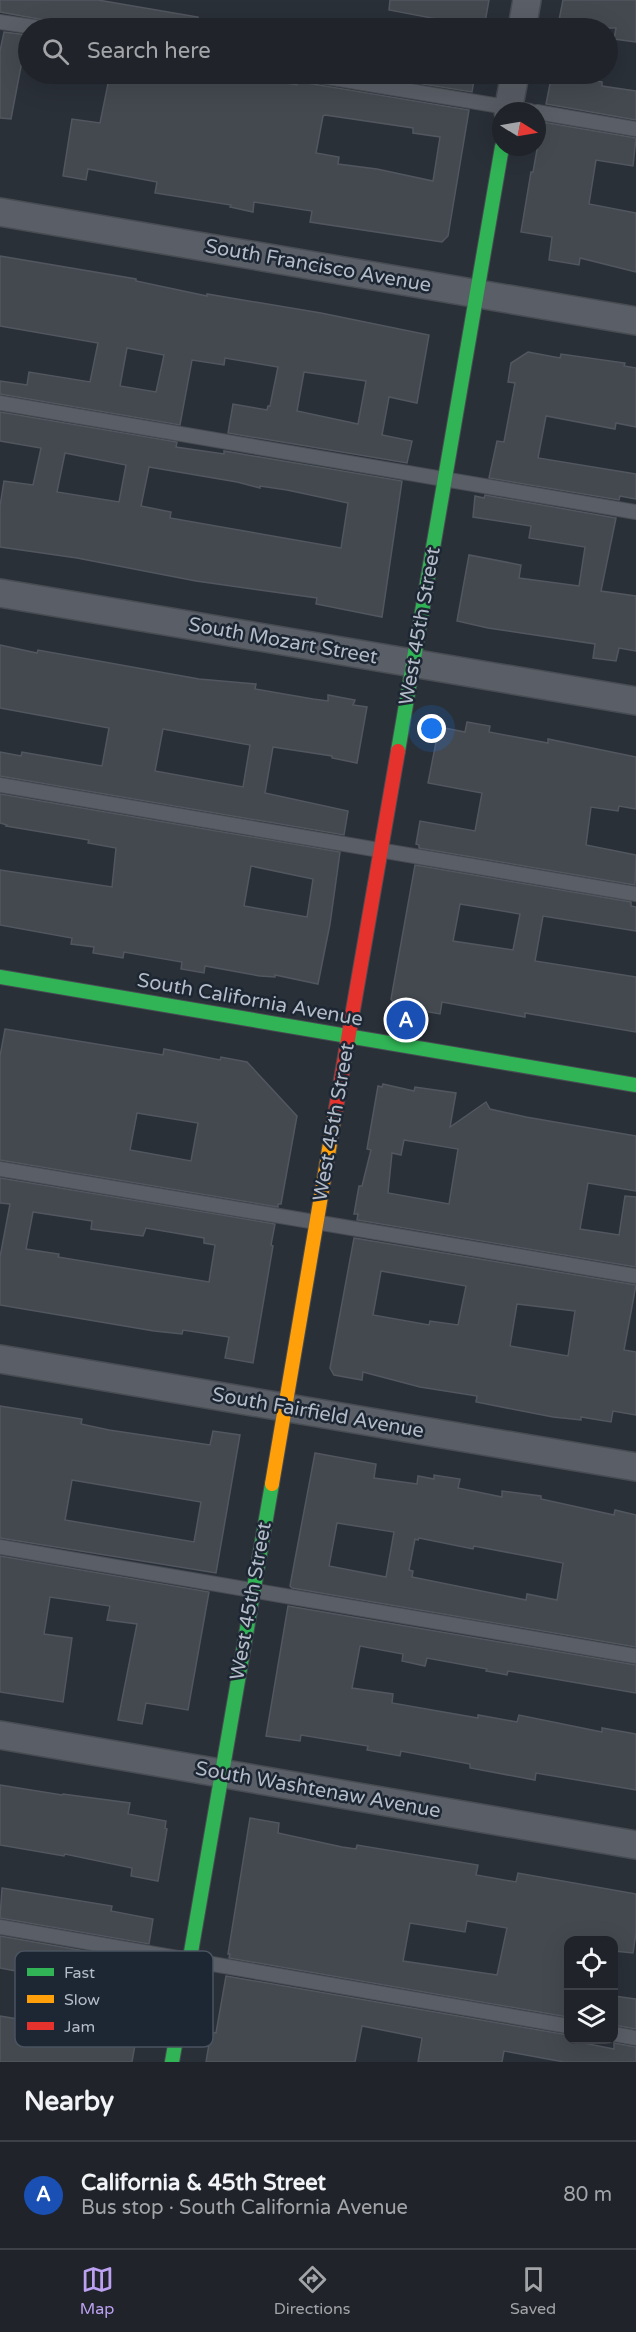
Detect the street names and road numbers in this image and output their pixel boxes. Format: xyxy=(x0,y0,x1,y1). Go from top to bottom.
street label: South Francisco Avenue xyxy=(203,234,433,298)
street label: West 45th Street xyxy=(394,545,446,707)
street label: South Mozart Street xyxy=(186,613,380,670)
street label: South California Avenue xyxy=(135,968,365,1032)
street label: West 45th Street xyxy=(308,1041,360,1203)
street label: South Fairfield Avenue xyxy=(210,1383,426,1443)
street label: West 45th Street xyxy=(225,1520,277,1682)
street label: South Washtenaw Avenue xyxy=(194,1757,442,1823)

